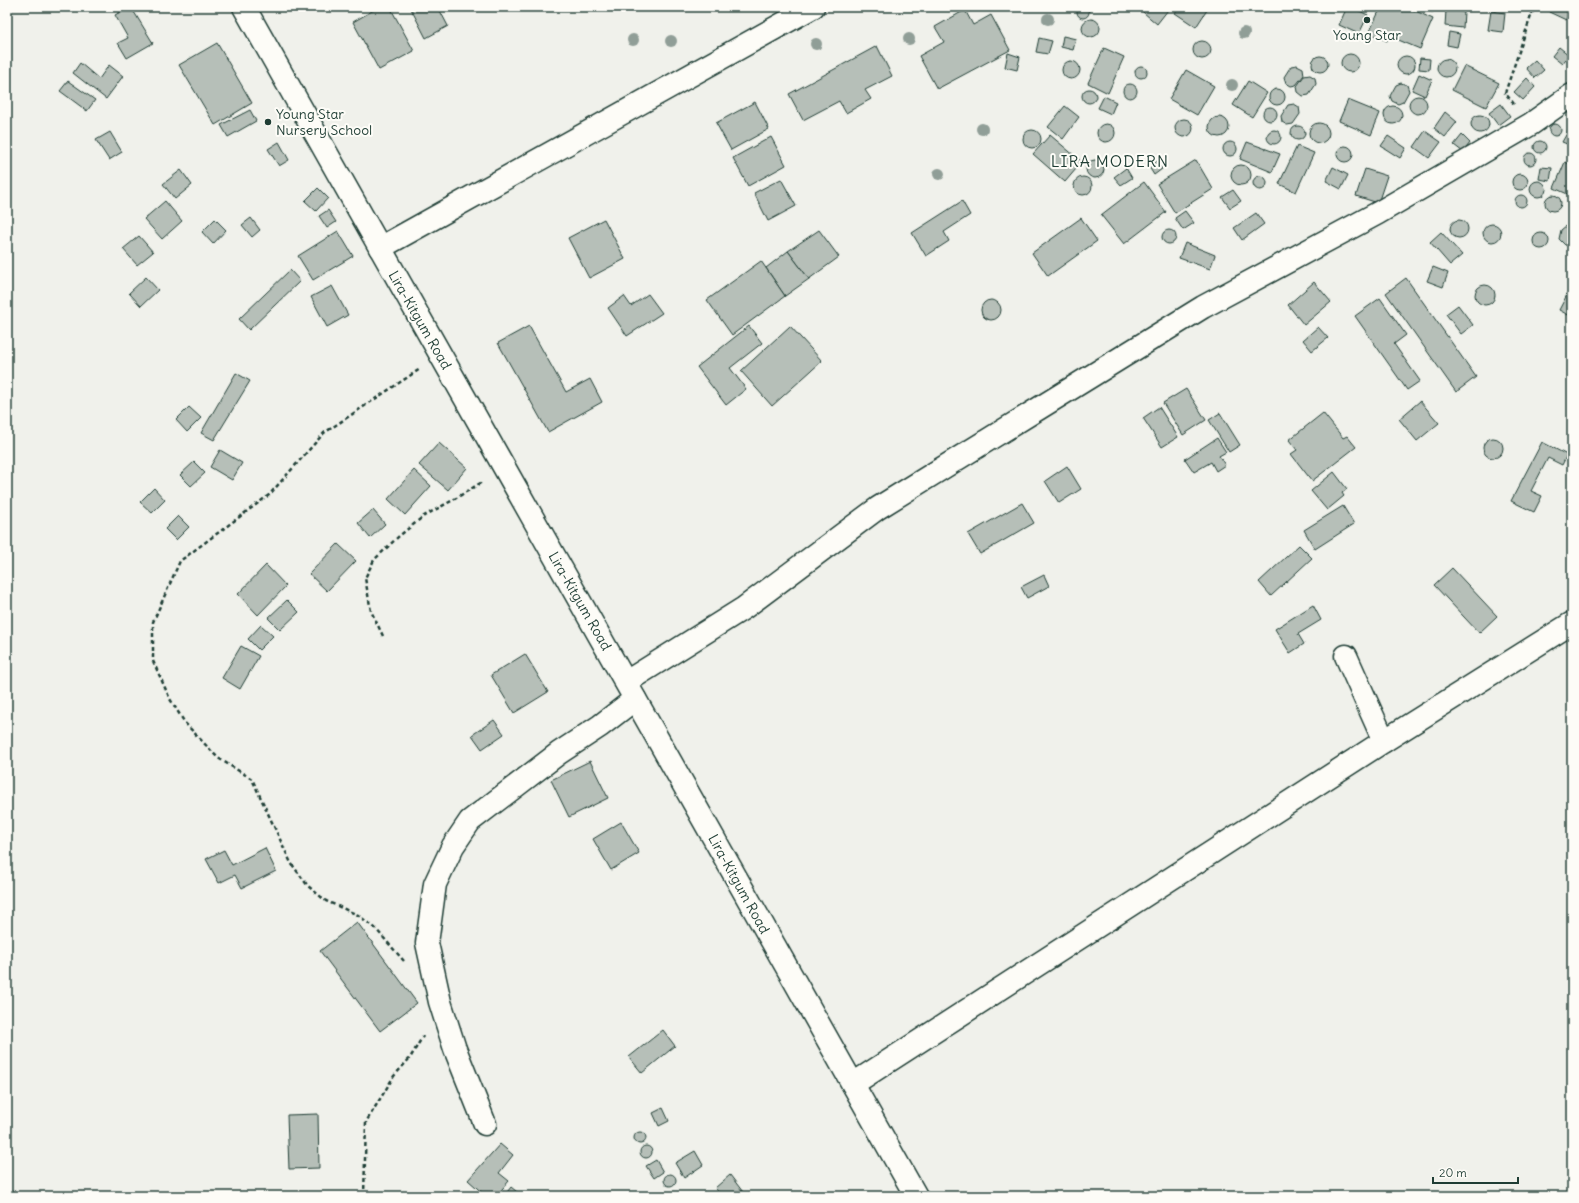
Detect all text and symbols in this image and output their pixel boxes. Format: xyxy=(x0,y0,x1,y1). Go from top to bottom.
marker: Young Star xyxy=(1362,15,1372,25)
place label: Young Star xyxy=(1333,26,1401,44)
place label: Young Star Nursery School xyxy=(276,105,372,139)
marker: Young Star Nursery School xyxy=(263,117,273,127)
district label: LIRA MODERN xyxy=(1051,151,1169,171)
street label: Lira-Kitgum Road xyxy=(384,267,456,373)
street label: Lira-Kitgum Road xyxy=(544,548,616,654)
street label: Lira-Kitgum Road xyxy=(704,831,774,937)
scale bar xyxy=(1433,1159,1518,1185)
text: 20 m xyxy=(1439,1165,1467,1180)

